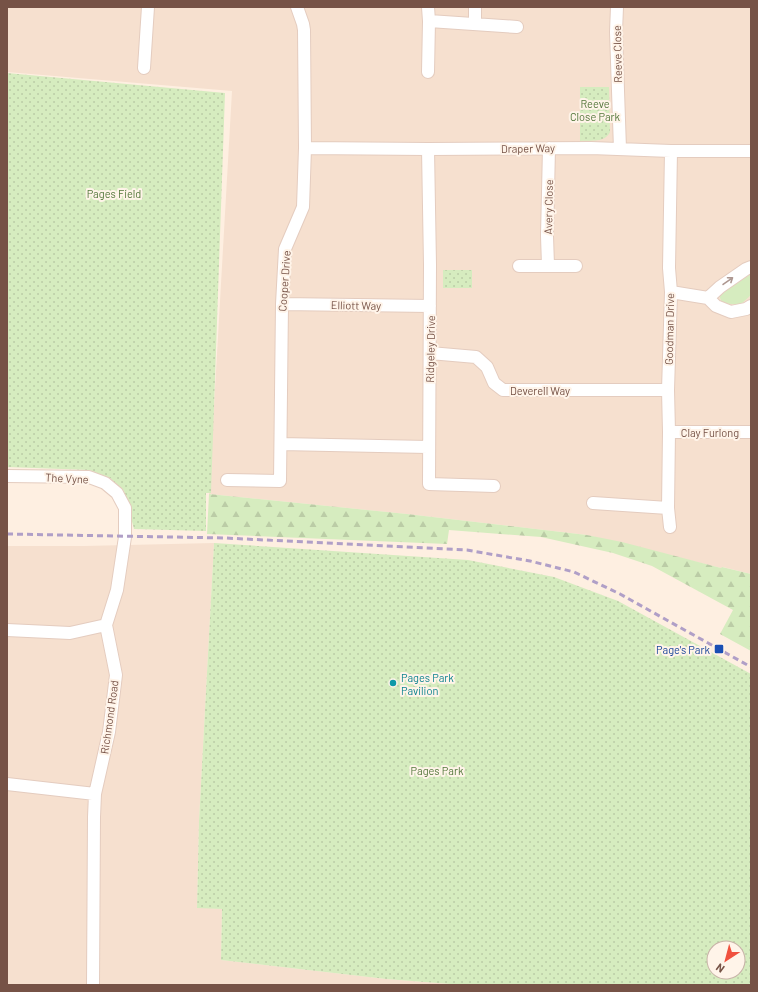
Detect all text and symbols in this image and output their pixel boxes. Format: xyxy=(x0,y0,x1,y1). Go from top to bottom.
street label: Reeve Close xyxy=(610,25,624,83)
park label: Reeve Close Park xyxy=(570,97,621,123)
street label: Draper Way xyxy=(501,141,555,155)
street label: Avery Close xyxy=(541,179,555,235)
park label: Pages Field xyxy=(87,187,141,200)
street label: Cooper Drive xyxy=(275,250,293,312)
one-way arrow xyxy=(722,277,733,285)
street label: Goodman Drive xyxy=(662,293,676,365)
street label: Elliott Way xyxy=(331,298,381,312)
street label: Ridgeley Drive xyxy=(423,315,437,383)
street label: Deverell Way xyxy=(510,384,570,397)
street label: Clay Furlong xyxy=(681,426,739,439)
street label: The Vyne xyxy=(45,470,89,486)
place label: Page's Park xyxy=(656,643,710,656)
marker: Page's Park xyxy=(713,643,725,655)
place label: Pages Park Pavilion xyxy=(401,671,454,697)
marker: Pages Park Pavilion xyxy=(388,678,398,688)
street label: Richmond Road xyxy=(97,679,121,755)
park label: Pages Park xyxy=(411,764,464,777)
north arrow xyxy=(706,940,746,980)
text: N xyxy=(713,961,727,976)

